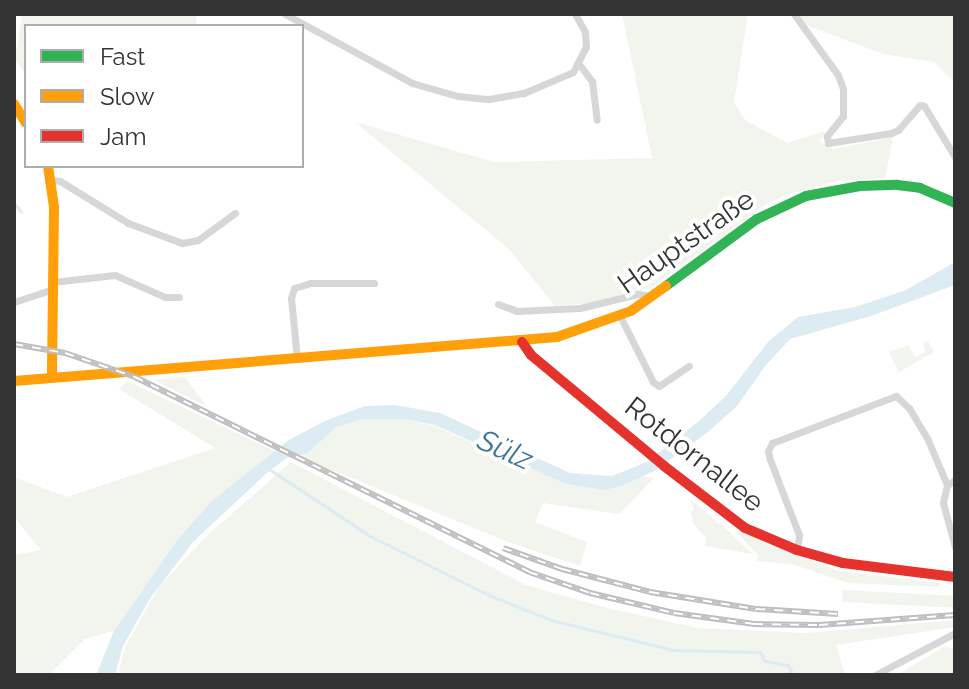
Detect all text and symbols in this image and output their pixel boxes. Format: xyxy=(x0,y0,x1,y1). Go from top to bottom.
legend xyxy=(24,24,304,168)
text: Fast xyxy=(100,42,145,71)
text: Slow xyxy=(100,82,154,111)
text: Jam xyxy=(100,122,146,151)
street label: Hauptstraße xyxy=(611,183,761,301)
street label: Rotdornallee xyxy=(618,390,770,520)
water label: Sülz xyxy=(472,422,538,478)

